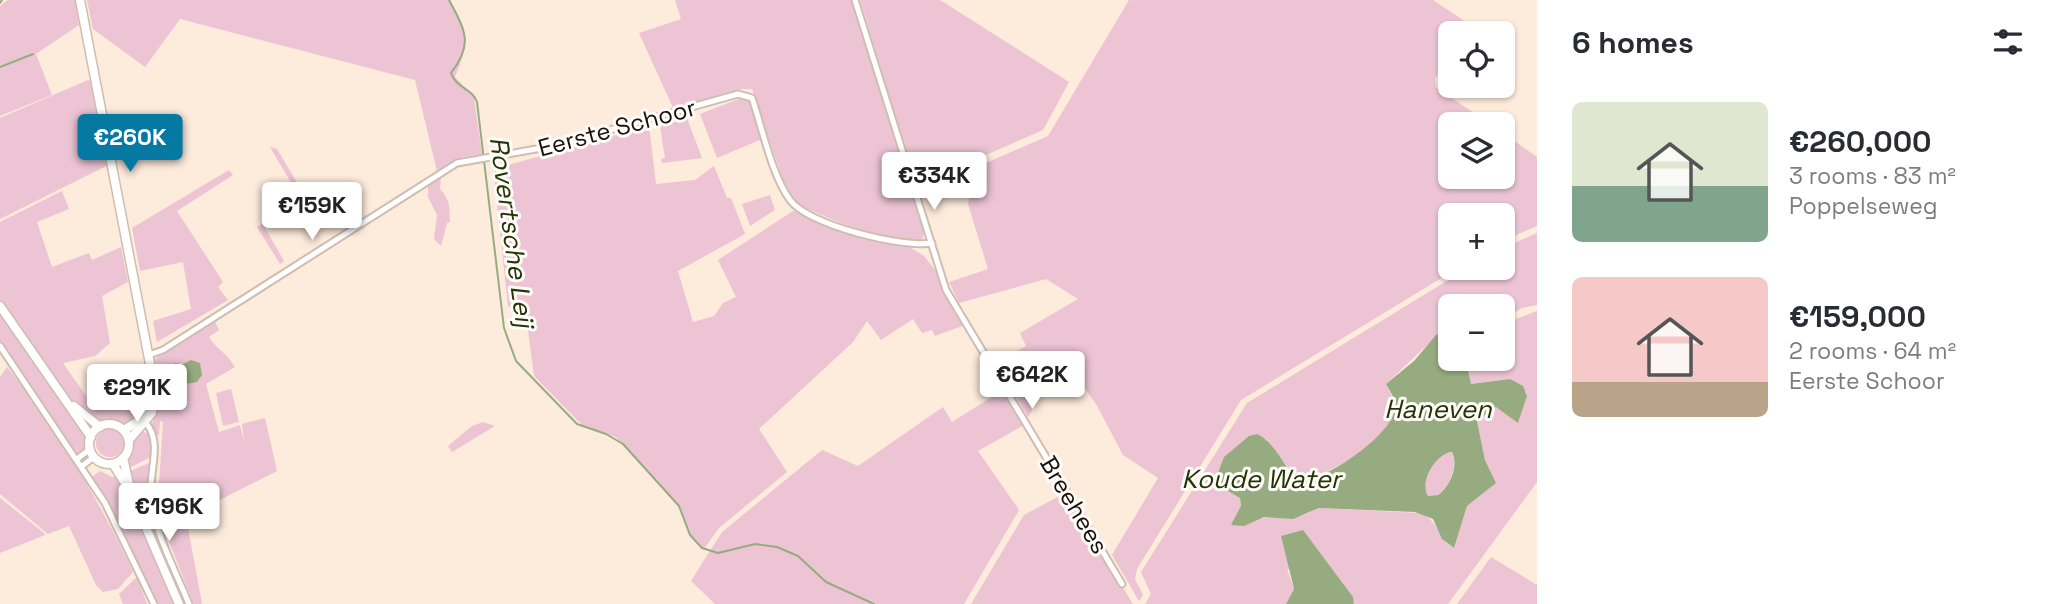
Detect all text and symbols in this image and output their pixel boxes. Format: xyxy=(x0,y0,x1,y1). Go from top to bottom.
map controls xyxy=(1438,21,1515,371)
button: locate xyxy=(1438,21,1515,98)
text: 6 homes xyxy=(1572,23,1694,62)
icon: filters xyxy=(1989,23,2027,61)
street label: Eerste Schoor xyxy=(534,92,699,164)
button: layers xyxy=(1438,112,1515,189)
pin: €260K xyxy=(81,114,179,174)
text: €260K xyxy=(94,122,166,152)
text: €260,000 xyxy=(1789,122,1932,161)
icon: home xyxy=(1628,130,1712,214)
water label: Rovertsche Leij xyxy=(482,134,543,333)
pin: €334K xyxy=(885,152,983,212)
text: €334K xyxy=(898,160,970,190)
text: 3 rooms · 83 m² xyxy=(1789,161,1956,191)
pin: €159K xyxy=(263,182,361,242)
text: €159K xyxy=(278,190,346,220)
text: Poppelseweg xyxy=(1789,191,1938,221)
button: + xyxy=(1438,203,1515,280)
button: − xyxy=(1438,294,1515,371)
text: €159,000 xyxy=(1789,297,1926,336)
icon: home xyxy=(1628,305,1712,389)
text: 2 rooms · 64 m² xyxy=(1789,336,1956,366)
pin: €642K xyxy=(983,352,1081,411)
text: €642K xyxy=(996,359,1068,389)
pin: €291K xyxy=(88,364,186,424)
text: Eerste Schoor xyxy=(1789,366,1945,396)
text: €291K xyxy=(103,372,171,402)
water label: Haneven xyxy=(1384,392,1493,426)
street label: Breehees xyxy=(1033,450,1116,559)
water label: Koude Water xyxy=(1181,462,1344,496)
pin: €196K xyxy=(120,484,218,543)
text: €196K xyxy=(135,491,203,521)

